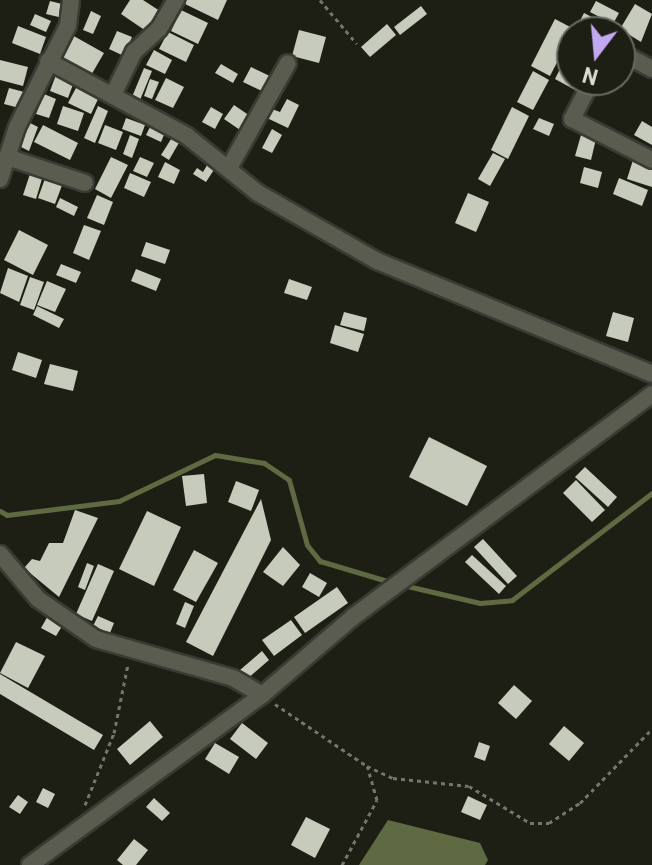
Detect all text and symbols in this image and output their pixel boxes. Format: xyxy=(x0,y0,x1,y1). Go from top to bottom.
north arrow xyxy=(556,16,636,96)
text: N xyxy=(579,63,601,92)

